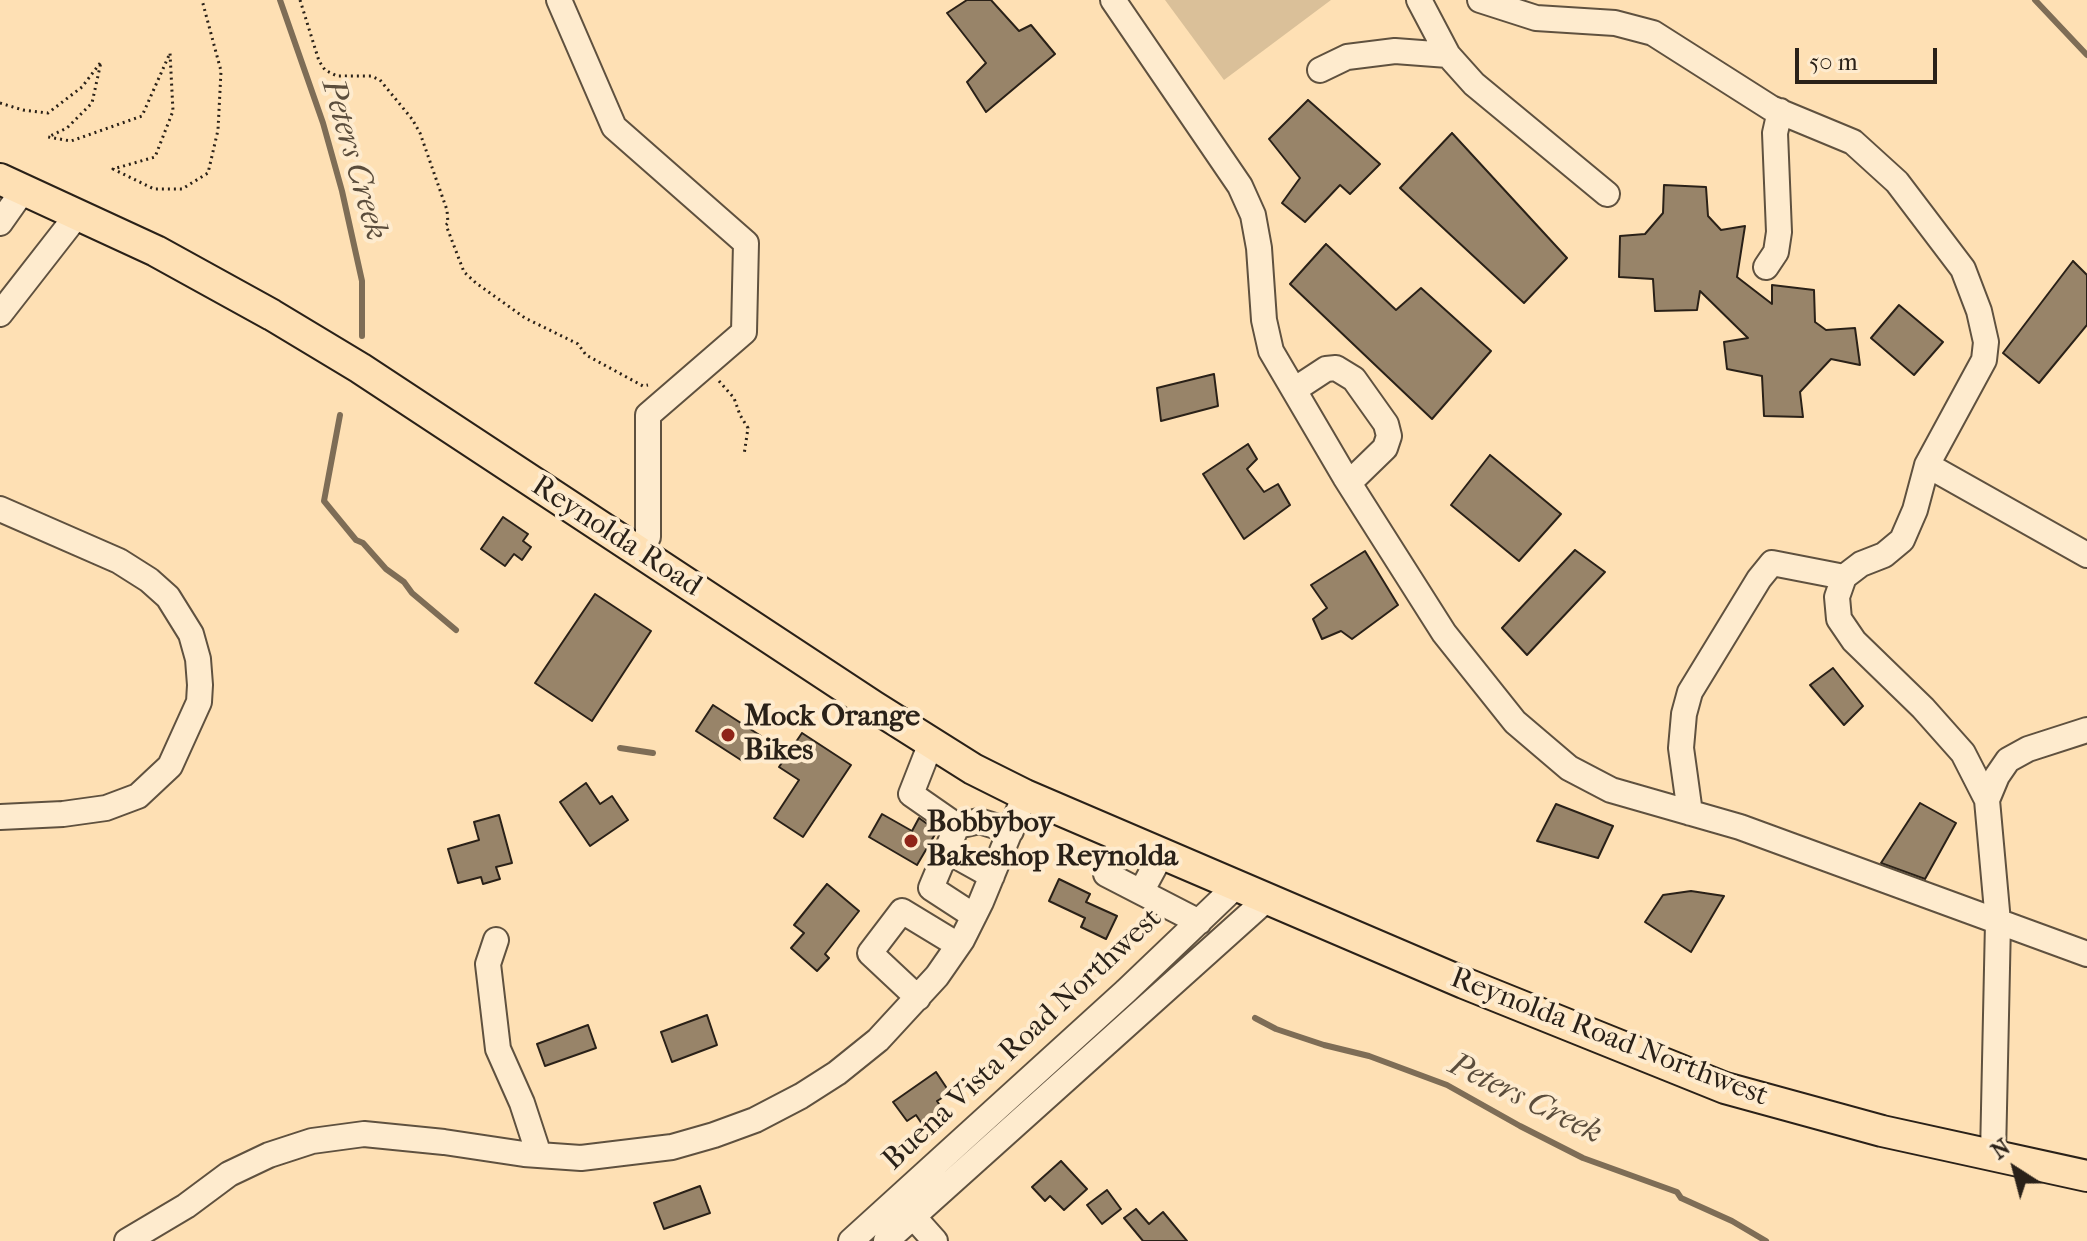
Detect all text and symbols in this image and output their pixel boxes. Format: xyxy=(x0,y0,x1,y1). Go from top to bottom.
scale bar xyxy=(1799,32,1941,82)
text: 50 m xyxy=(1809,48,1858,76)
water label: Peters Creek xyxy=(312,75,394,245)
street label: Reynolda Road xyxy=(524,469,708,605)
place label: Mock Orange Bikes xyxy=(744,700,920,770)
marker: Mock Orange Bikes xyxy=(719,726,737,744)
place label: Bobbyboy Bakeshop Reynolda xyxy=(927,806,1178,876)
marker: Bobbyboy Bakeshop Reynolda xyxy=(902,832,920,850)
street label: Buena Vista Road Northwest xyxy=(876,901,1170,1179)
street label: Reynolda Road Northwest xyxy=(1445,961,1773,1115)
water label: Peters Creek xyxy=(1442,1046,1608,1154)
north arrow xyxy=(1975,1129,2055,1209)
text: N xyxy=(1986,1134,2015,1165)

